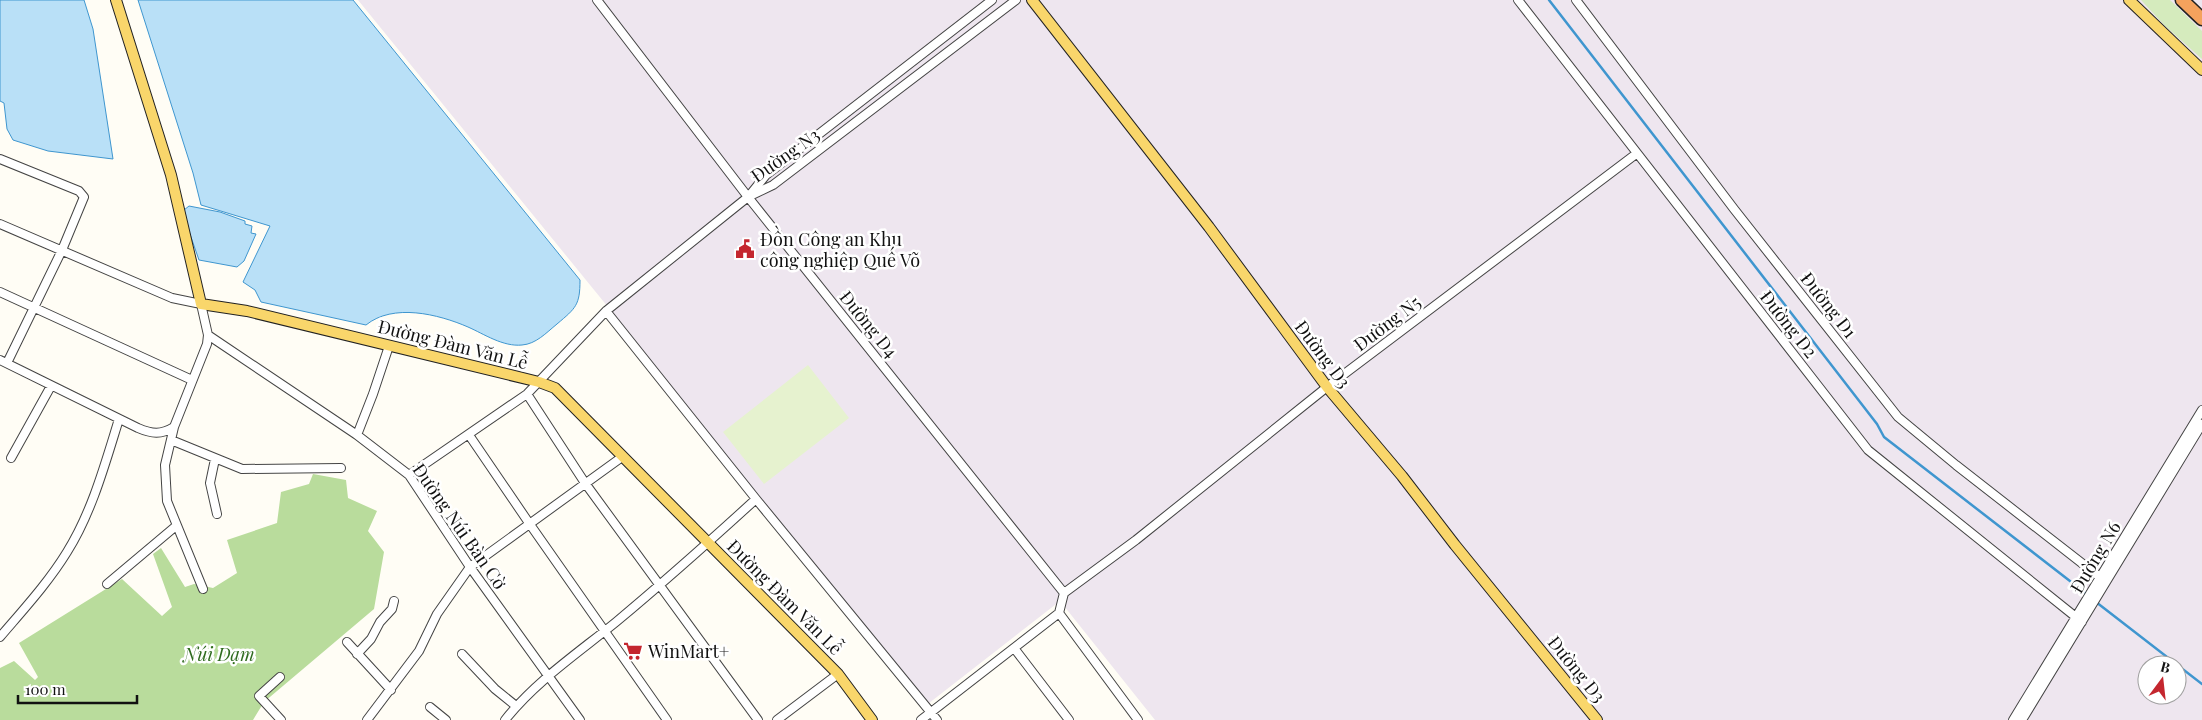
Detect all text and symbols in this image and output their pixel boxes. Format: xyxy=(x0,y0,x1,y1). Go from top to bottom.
street label: Đường N3 xyxy=(746,123,824,187)
place label: Đồn Công an Khu công nghiệp Quế Võ xyxy=(760,225,920,272)
public building icon: Đồn Công an Khu công nghiệp Quế Võ xyxy=(734,238,756,260)
street label: Đường D1 xyxy=(1796,267,1863,343)
street label: Đường D4 xyxy=(835,285,904,363)
street label: Đường D2 xyxy=(1755,285,1823,363)
street label: Đường N5 xyxy=(1349,290,1425,356)
street label: Đường Đàm Văn Lễ xyxy=(375,314,531,374)
street label: Đường D3 xyxy=(1290,315,1356,393)
street label: Đường Núi Bàn Cờ xyxy=(408,458,512,594)
street label: Đường N6 xyxy=(2064,517,2126,597)
street label: Đường Đàm Văn Lễ xyxy=(722,534,848,660)
street label: Đường D3 xyxy=(1543,631,1611,707)
place label: WinMart+ xyxy=(647,639,729,663)
supermarket icon: WinMart+ xyxy=(622,640,644,662)
park label: Núi Dạm xyxy=(181,642,255,666)
north arrow xyxy=(2137,655,2187,705)
text: B xyxy=(2158,657,2173,677)
scale bar xyxy=(18,672,136,704)
text: 100 m xyxy=(25,679,66,699)

